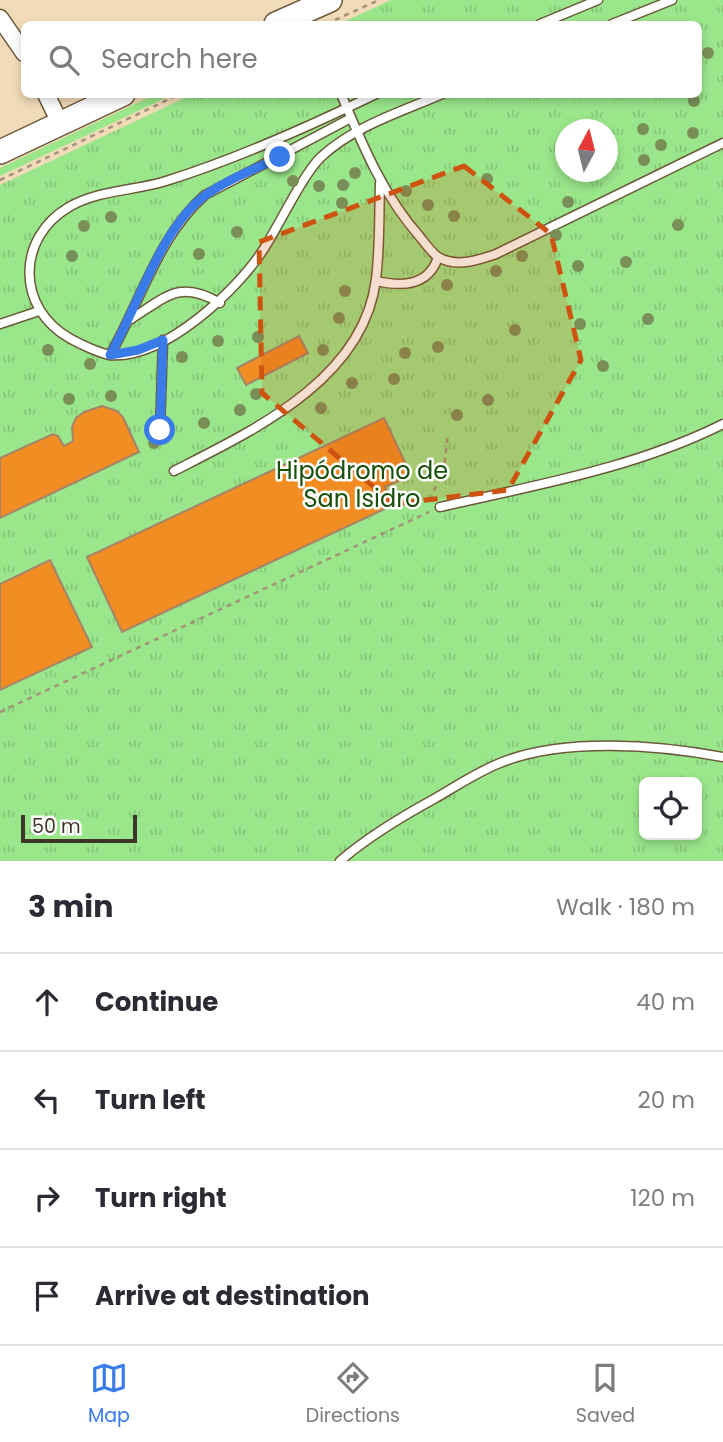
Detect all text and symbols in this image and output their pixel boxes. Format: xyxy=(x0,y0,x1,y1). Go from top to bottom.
search box xyxy=(21,21,702,98)
icon: search xyxy=(45,41,83,79)
text: Search here xyxy=(101,41,258,77)
north arrow xyxy=(555,119,618,182)
route end xyxy=(264,141,295,172)
route start xyxy=(144,414,175,445)
park label: Hipódromo de San Isidro xyxy=(276,454,448,515)
map controls xyxy=(639,777,702,840)
button: locate xyxy=(639,777,702,840)
scale bar xyxy=(21,812,136,844)
text: 50 m xyxy=(32,813,81,840)
text: 3 min xyxy=(28,885,113,928)
text: Walk · 180 m xyxy=(556,891,695,923)
icon: ahead xyxy=(28,983,66,1021)
text: Continue xyxy=(95,984,218,1020)
text: 40 m xyxy=(636,986,695,1018)
icon: left xyxy=(28,1081,66,1119)
text: Turn left xyxy=(95,1082,206,1118)
text: 20 m xyxy=(637,1084,695,1116)
icon: right xyxy=(28,1179,66,1217)
text: Turn right xyxy=(95,1180,227,1216)
text: 120 m xyxy=(630,1182,695,1214)
icon: arrive xyxy=(28,1277,66,1315)
text: Arrive at destination xyxy=(95,1278,370,1314)
tab: Map xyxy=(88,1359,130,1430)
tab: Directions xyxy=(306,1359,400,1430)
tab: Saved xyxy=(576,1359,635,1430)

